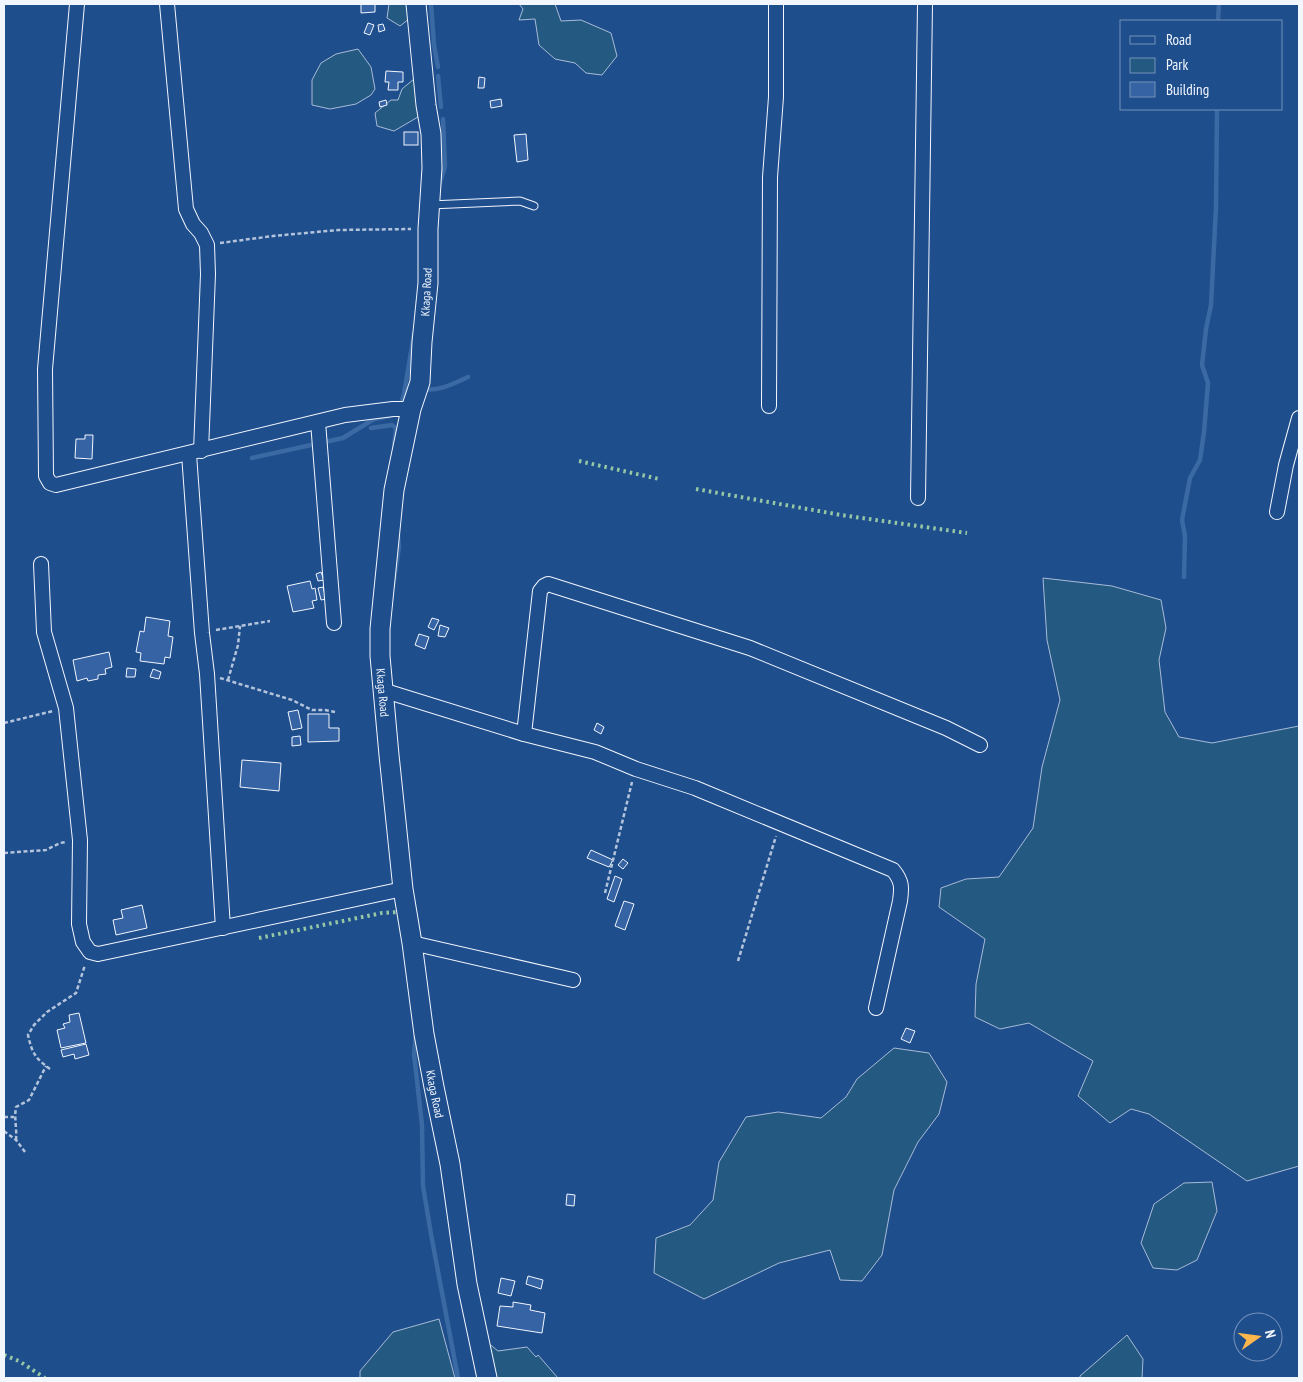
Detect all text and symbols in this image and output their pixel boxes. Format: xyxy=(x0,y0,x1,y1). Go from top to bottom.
legend xyxy=(1120,20,1283,110)
text: Road xyxy=(1166,30,1192,49)
text: Park xyxy=(1166,55,1188,74)
text: Building xyxy=(1166,80,1209,99)
street label: Kkaga Road xyxy=(417,267,435,317)
street label: Kkaga Road xyxy=(374,668,393,717)
street label: Kkaga Road xyxy=(423,1069,448,1119)
north arrow xyxy=(1233,1312,1283,1362)
text: N xyxy=(1261,1328,1280,1340)

